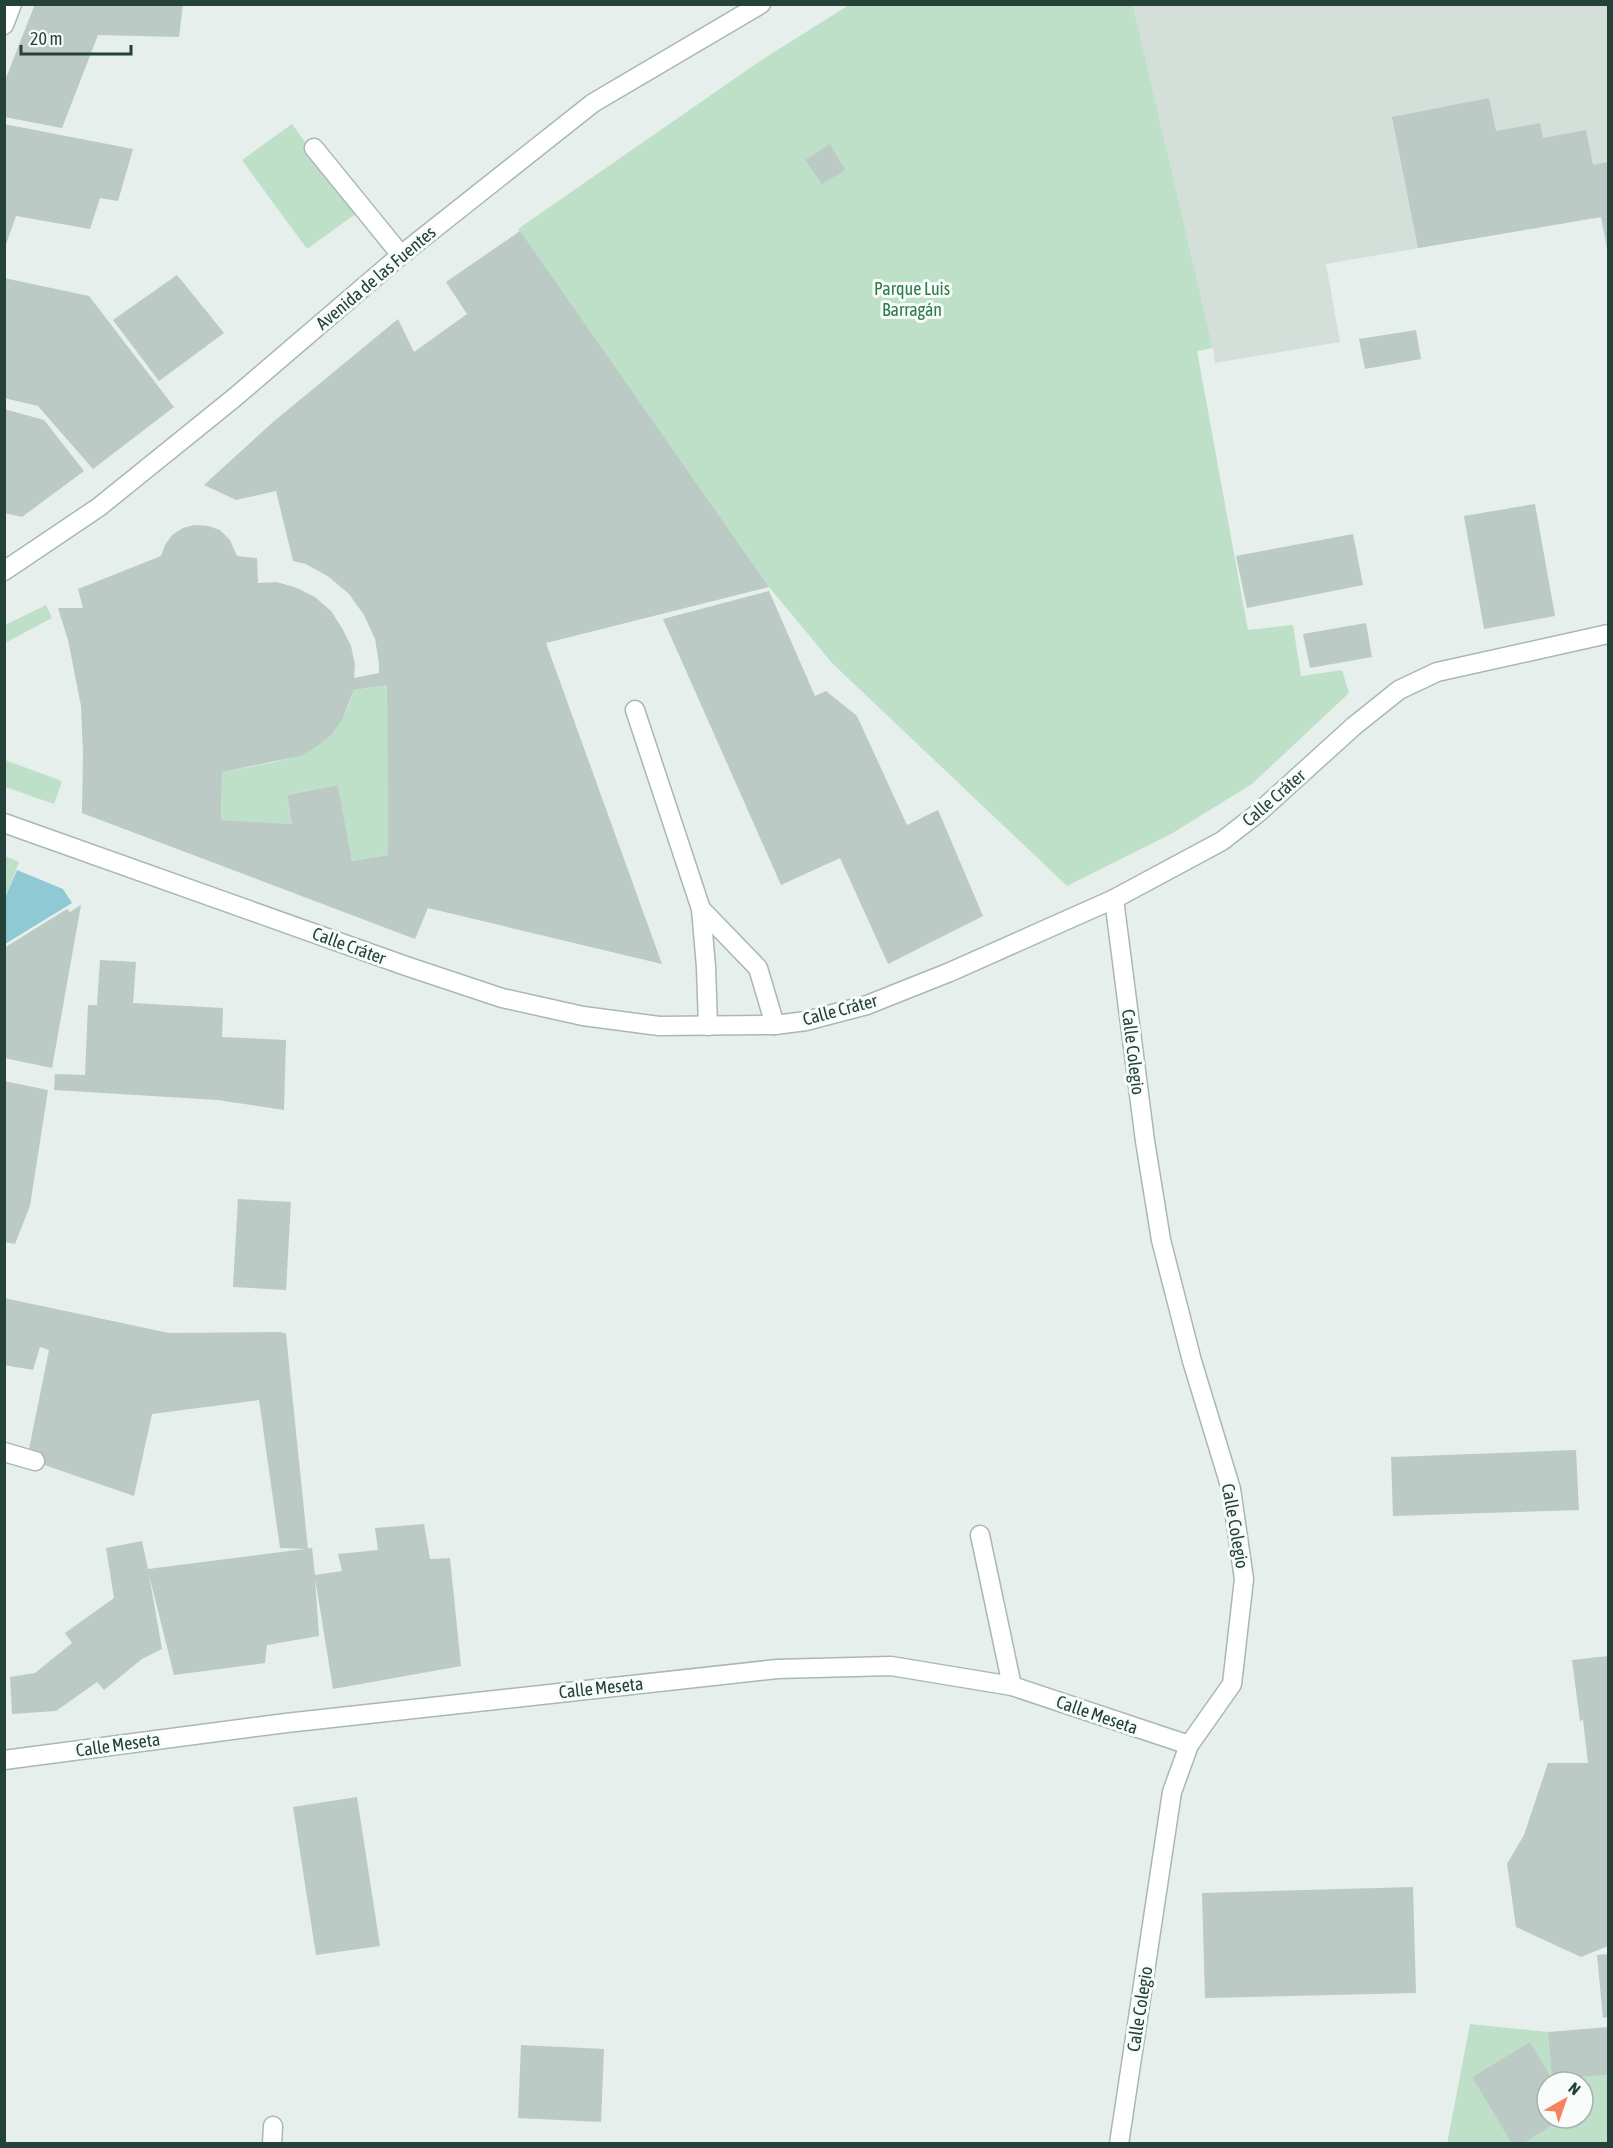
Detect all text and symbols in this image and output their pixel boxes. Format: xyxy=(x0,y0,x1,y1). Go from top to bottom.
scale bar xyxy=(21,18,130,56)
text: 20 m xyxy=(30,28,62,49)
street label: Avenida de las Fuentes xyxy=(312,221,440,334)
park label: Parque Luis Barragán xyxy=(874,278,950,320)
street label: Calle Cráter xyxy=(1238,764,1310,831)
street label: Calle Cráter xyxy=(310,923,389,969)
street label: Calle Cráter xyxy=(800,989,880,1030)
street label: Calle Colegio xyxy=(1118,1008,1149,1096)
street label: Calle Colegio xyxy=(1218,1482,1253,1570)
street label: Calle Meseta xyxy=(558,1673,644,1702)
street label: Calle Meseta xyxy=(1054,1691,1141,1738)
street label: Calle Meseta xyxy=(74,1728,161,1761)
street label: Calle Colegio xyxy=(1122,1965,1157,2053)
north arrow xyxy=(1535,2070,1595,2130)
text: N xyxy=(1565,2079,1584,2098)

